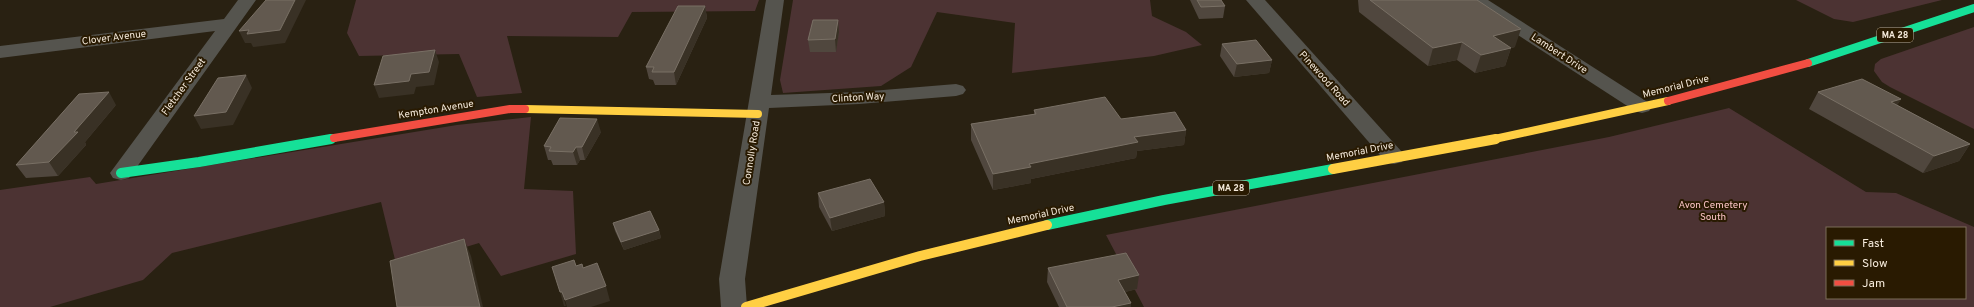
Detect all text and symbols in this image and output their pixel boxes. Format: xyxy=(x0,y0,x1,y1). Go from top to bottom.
street label: Clover Avenue xyxy=(81,28,147,48)
road number: MA 28 xyxy=(1877,28,1913,42)
street label: Lambert Drive xyxy=(1528,31,1590,77)
street label: Pinewood Road xyxy=(1296,49,1352,109)
street label: Fletcher Street xyxy=(159,56,209,118)
street label: Memorial Drive xyxy=(1641,72,1711,102)
street label: Clinton Way xyxy=(831,90,885,106)
street label: Kempton Avenue xyxy=(397,98,475,122)
street label: Connolly Road xyxy=(740,120,764,186)
street label: Memorial Drive xyxy=(1325,139,1395,165)
road number: MA 28 xyxy=(1213,181,1249,195)
park label: Avon Cemetery South xyxy=(1678,199,1748,224)
street label: Memorial Drive xyxy=(1006,202,1076,228)
legend xyxy=(1826,227,1966,299)
text: Fast xyxy=(1862,236,1884,252)
text: Slow xyxy=(1862,256,1888,272)
text: Jam xyxy=(1862,276,1885,292)

